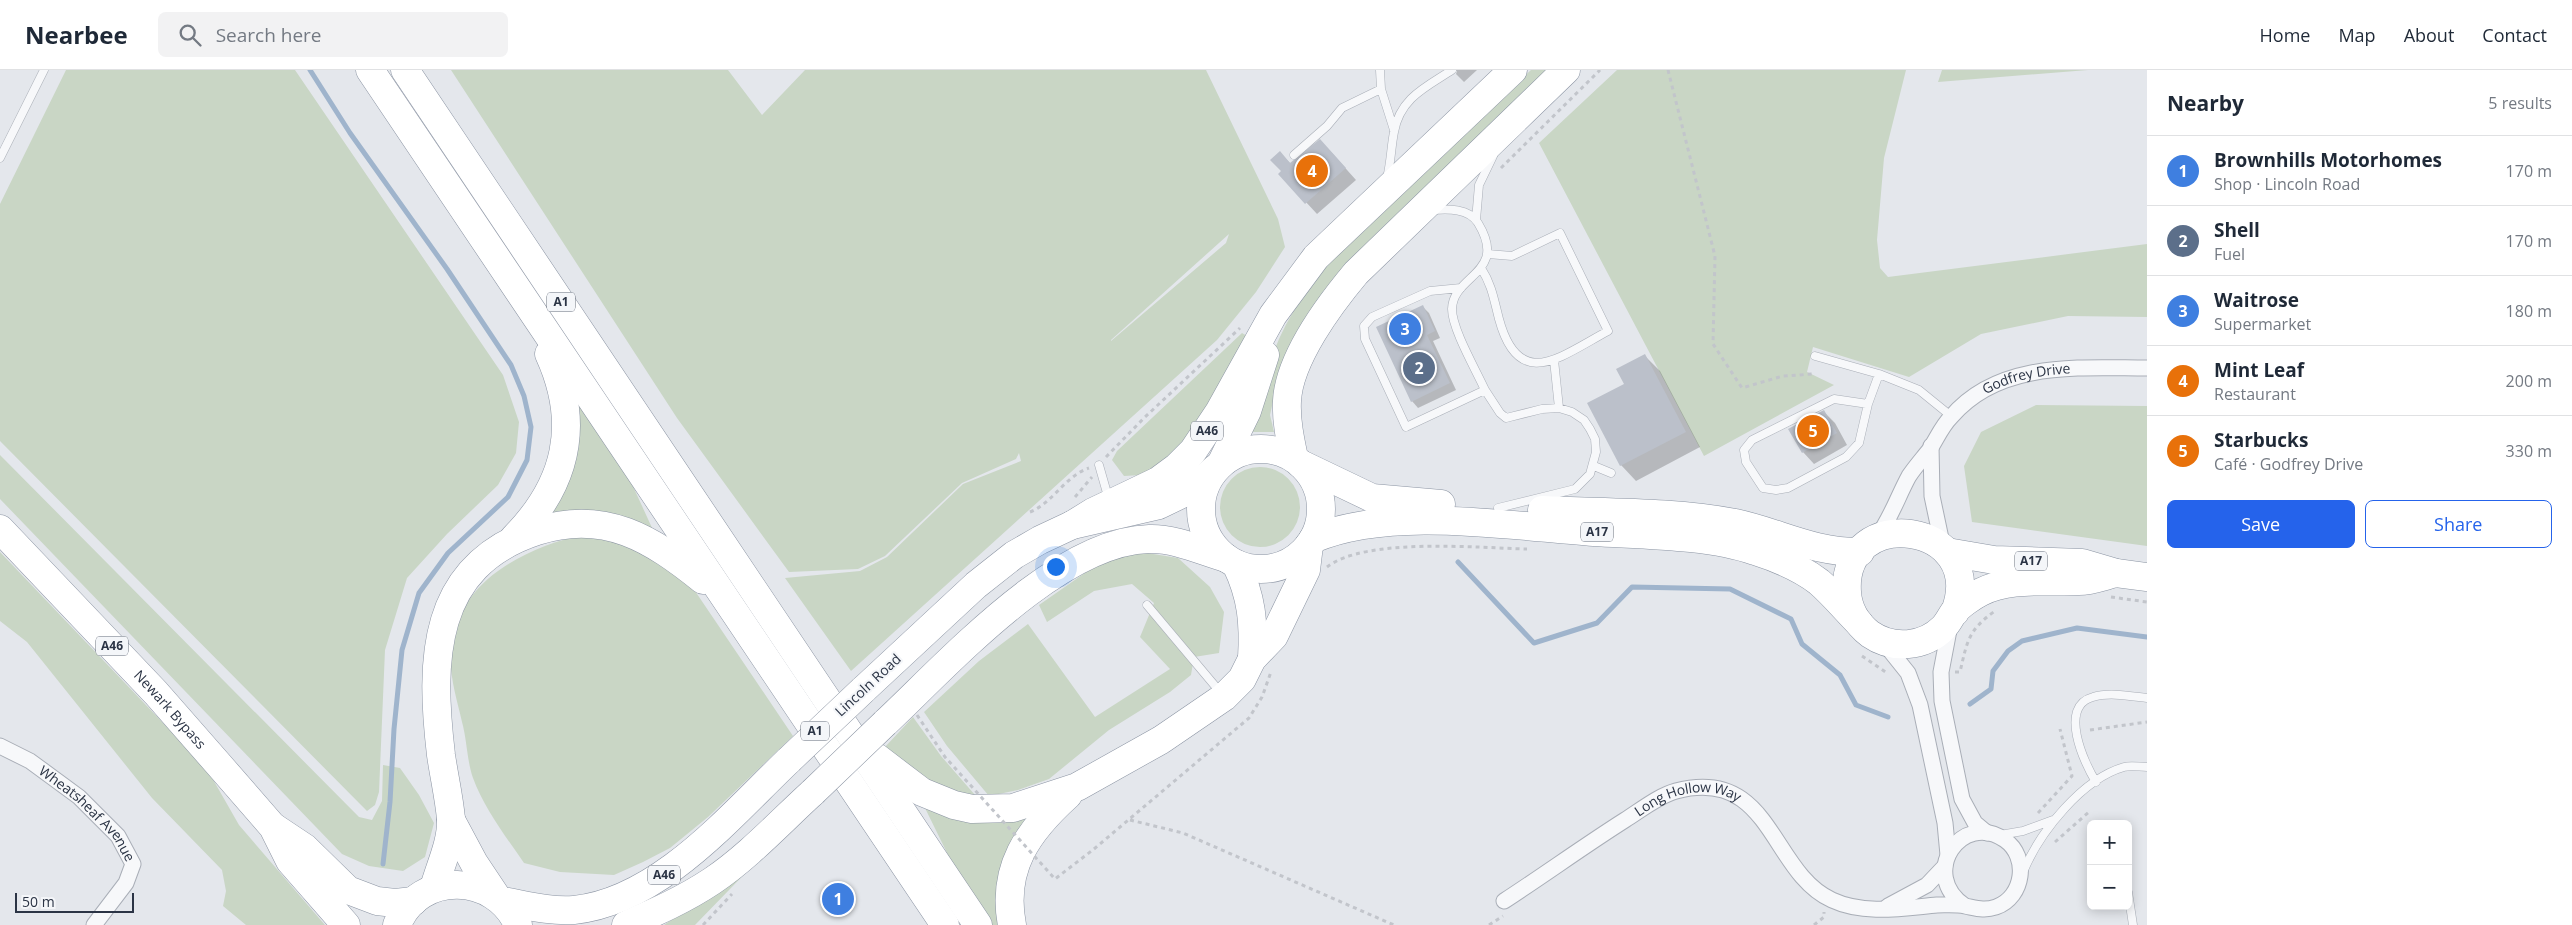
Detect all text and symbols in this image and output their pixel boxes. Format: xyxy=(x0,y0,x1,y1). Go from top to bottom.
search box xyxy=(158,12,508,57)
text: Nearbee xyxy=(25,18,128,51)
icon: search xyxy=(176,21,204,49)
text: Search here xyxy=(216,22,322,48)
text: Home xyxy=(2260,23,2310,47)
text: Map xyxy=(2338,23,2376,47)
text: About xyxy=(2404,23,2454,47)
text: Contact xyxy=(2482,23,2547,47)
text: Nearby xyxy=(2167,89,2244,117)
text: 5 results xyxy=(2488,92,2552,114)
text: Brownhills Motorhomes xyxy=(2214,147,2442,173)
pin: 4 xyxy=(1296,152,1328,190)
text: 1 xyxy=(2178,160,2188,182)
text: 170 m xyxy=(2506,160,2552,182)
text: Shop · Lincoln Road xyxy=(2214,173,2360,195)
text: Shell xyxy=(2214,217,2260,243)
text: 2 xyxy=(2178,230,2188,252)
text: 170 m xyxy=(2506,230,2552,252)
text: Fuel xyxy=(2214,243,2245,265)
text: Waitrose xyxy=(2214,287,2299,313)
road number: A1 xyxy=(547,292,575,312)
text: 3 xyxy=(2178,300,2188,322)
text: 180 m xyxy=(2506,300,2552,322)
pin: 3 xyxy=(1389,310,1421,348)
text: Supermarket xyxy=(2214,313,2311,335)
pin: 2 xyxy=(1403,349,1435,387)
text: Mint Leaf xyxy=(2214,357,2304,383)
street label: Godfrey Drive xyxy=(1979,358,2071,398)
text: 4 xyxy=(2178,370,2188,392)
text: 200 m xyxy=(2506,370,2552,392)
text: Restaurant xyxy=(2214,383,2296,405)
pin: 5 xyxy=(1797,412,1829,450)
road number: A46 xyxy=(1191,422,1223,441)
text: Starbucks xyxy=(2214,427,2308,453)
text: 5 xyxy=(2178,440,2188,462)
text: 330 m xyxy=(2506,440,2552,462)
text: Café · Godfrey Drive xyxy=(2214,453,2363,475)
button: Save xyxy=(2167,500,2355,548)
button: Share xyxy=(2365,500,2552,548)
road number: A17 xyxy=(1581,522,1613,542)
road number: A17 xyxy=(2015,552,2047,571)
your location xyxy=(1043,554,1069,580)
road number: A46 xyxy=(96,636,128,656)
street label: Lincoln Road xyxy=(831,649,905,720)
street label: Newark Bypass xyxy=(130,666,211,753)
road number: A1 xyxy=(801,721,829,740)
street label: Wheatsheaf Avenue xyxy=(35,761,140,865)
street label: Long Hollow Way xyxy=(1630,777,1746,820)
map controls xyxy=(2087,820,2132,910)
button: + xyxy=(2087,820,2132,865)
button: − xyxy=(2087,865,2132,910)
road number: A46 xyxy=(648,866,680,884)
pin: 1 xyxy=(822,880,854,918)
scale bar xyxy=(15,890,134,913)
text: 50 m xyxy=(22,892,55,911)

